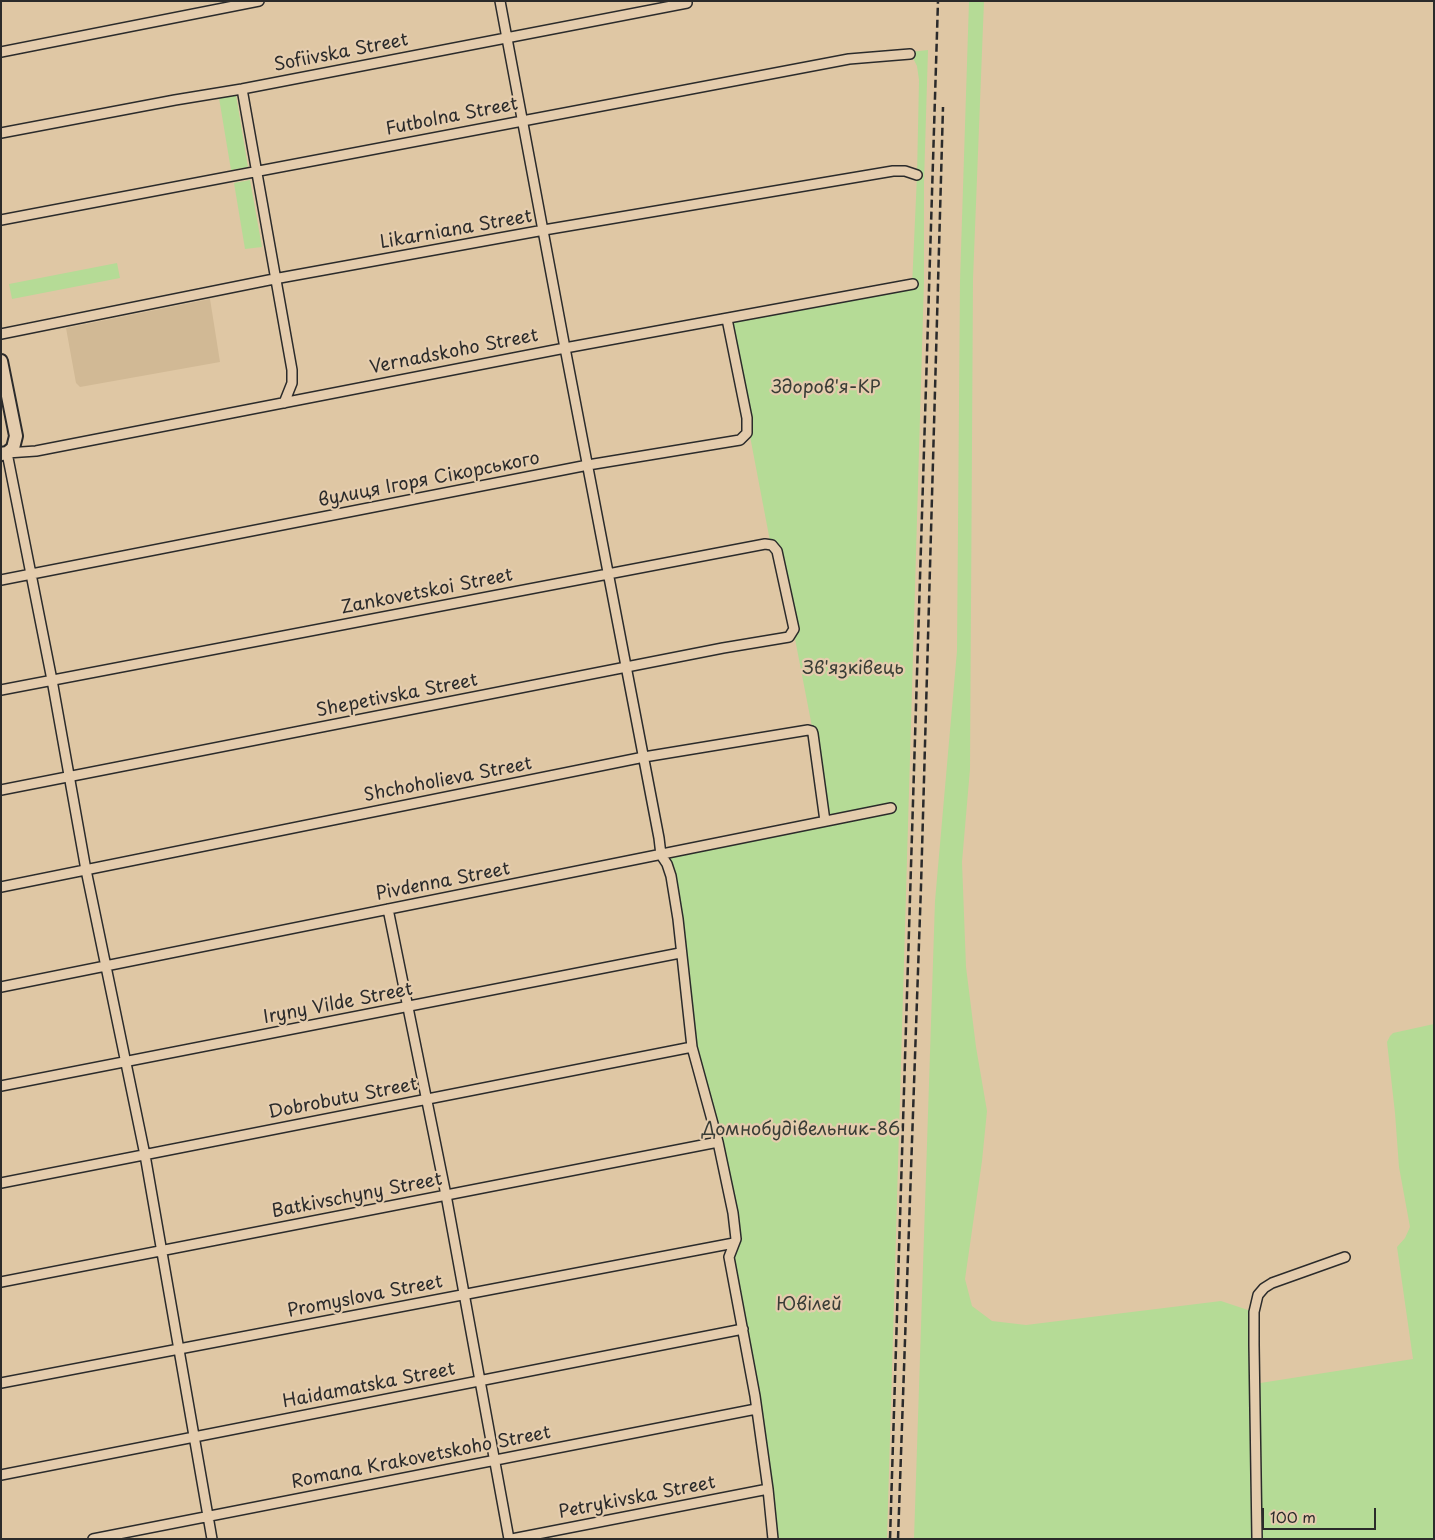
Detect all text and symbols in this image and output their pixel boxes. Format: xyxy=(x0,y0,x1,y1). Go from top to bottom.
street label: Sofiivska Street xyxy=(272,29,410,77)
street label: Futbolna Street xyxy=(384,94,520,140)
street label: Likarniana Street xyxy=(378,206,534,254)
street label: Vernadskoho Street xyxy=(368,325,540,379)
park label: Здоров'я-КР xyxy=(772,377,880,399)
street label: вулиця Ігоря Сікорського xyxy=(316,448,542,512)
street label: Zankovetskoi Street xyxy=(339,565,515,619)
park label: Зв'язківець xyxy=(802,658,904,680)
street label: Shepetivska Street xyxy=(314,670,480,722)
street label: Shchoholieva Street xyxy=(362,753,534,807)
street label: Pivdenna Street xyxy=(374,858,512,906)
street label: Iryny Vilde Street xyxy=(262,979,414,1029)
street label: Dobrobutu Street xyxy=(266,1074,420,1124)
park label: Домнобудівельник-86 xyxy=(702,1119,900,1141)
street label: Batkivschyny Street xyxy=(270,1169,444,1223)
street label: Promyslova Street xyxy=(285,1271,445,1323)
park label: Ювілей xyxy=(776,1294,842,1316)
street label: Haidamatska Street xyxy=(281,1359,457,1413)
street label: Romana Krakovetskoho Street xyxy=(289,1422,553,1494)
street label: Petrykivska Street xyxy=(557,1472,717,1524)
scale bar xyxy=(1265,1498,1379,1530)
text: 100 m xyxy=(1270,1505,1316,1528)

